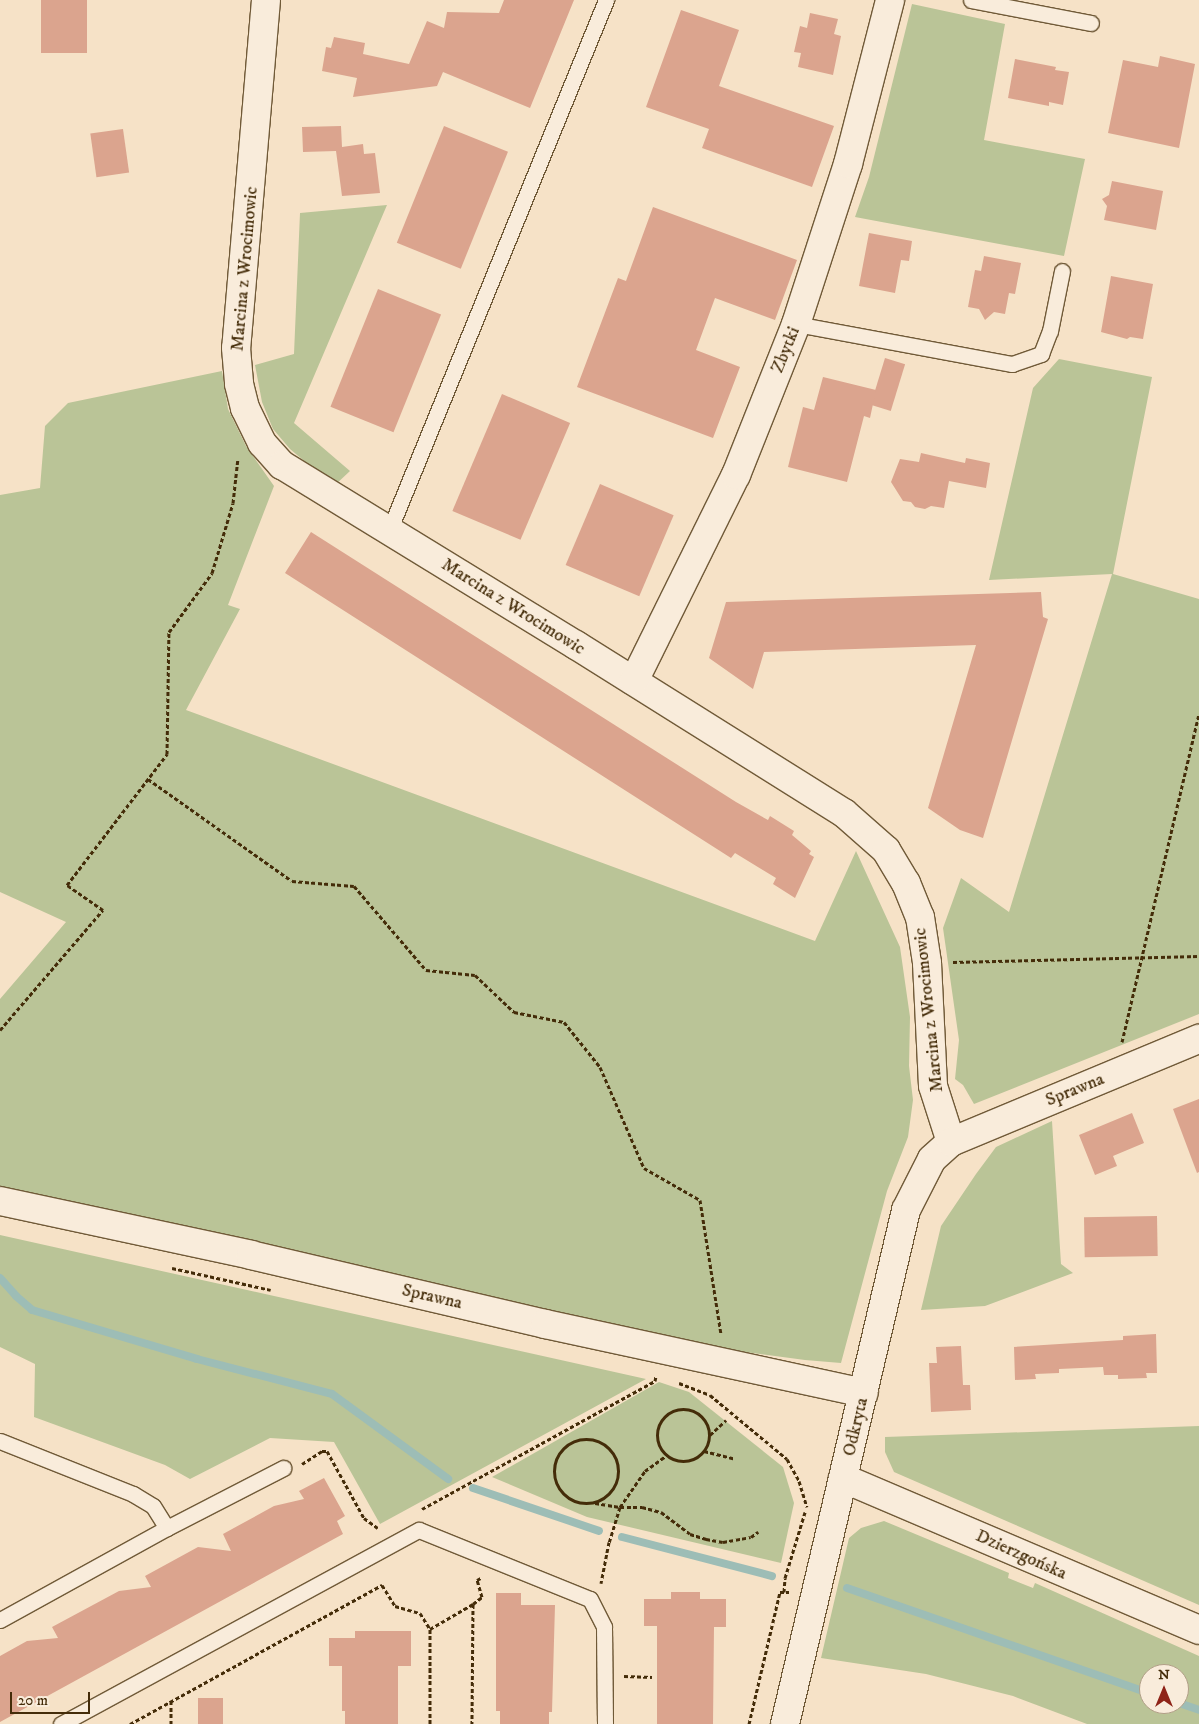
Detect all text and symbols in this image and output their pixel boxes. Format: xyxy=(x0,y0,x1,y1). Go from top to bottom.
street label: Marcina z Wrocimowic xyxy=(227,186,263,352)
street label: Zbytki xyxy=(767,324,805,376)
street label: Marcina z Wrocimowic xyxy=(437,554,589,660)
street label: Marcina z Wrocimowic xyxy=(910,927,948,1093)
street label: Sprawna xyxy=(1043,1069,1107,1111)
street label: Sprawna xyxy=(400,1280,464,1314)
street label: Odkryta xyxy=(839,1396,873,1458)
street label: Dzierzgońska xyxy=(972,1525,1070,1585)
north arrow xyxy=(1139,1664,1189,1714)
text: N xyxy=(1158,1666,1170,1684)
scale bar xyxy=(12,1682,92,1714)
text: 20 m xyxy=(18,1691,48,1710)

